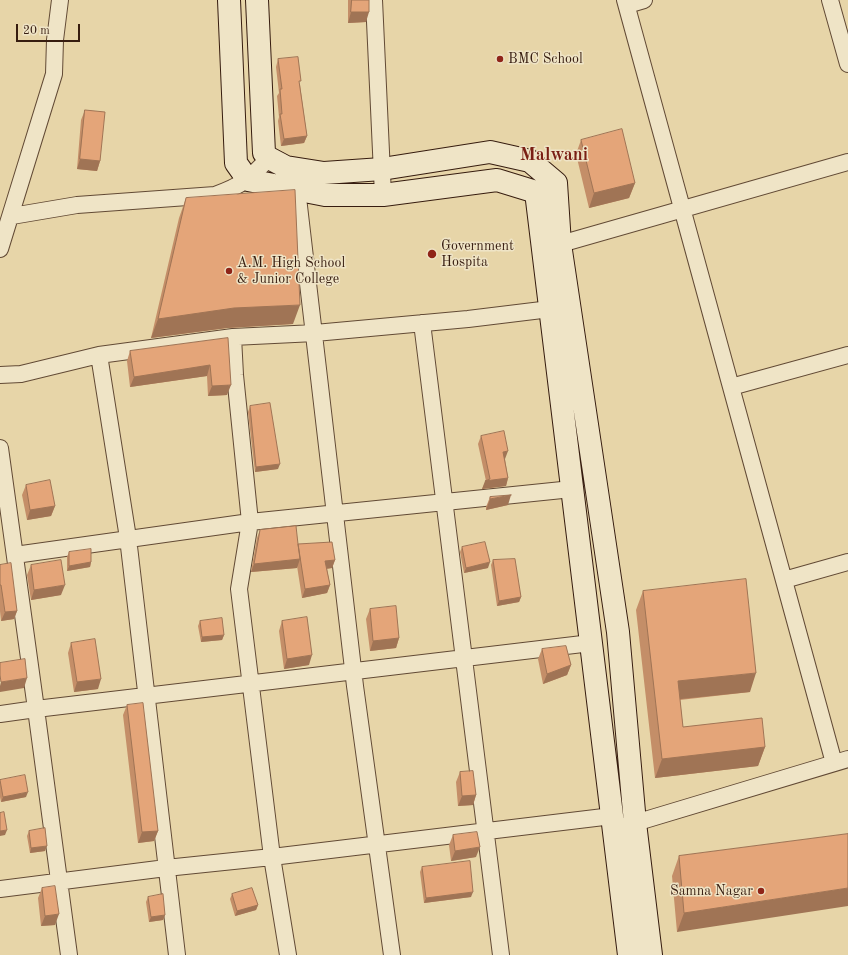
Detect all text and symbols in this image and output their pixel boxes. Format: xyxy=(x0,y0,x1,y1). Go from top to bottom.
scale bar xyxy=(18,16,82,42)
text: 20 m xyxy=(23,25,50,37)
place label: BMC School xyxy=(508,51,583,67)
marker: BMC School xyxy=(495,54,505,64)
district label: Malwani xyxy=(520,144,588,166)
place label: Government Hospita xyxy=(441,238,514,270)
marker: Government Hospita xyxy=(426,248,438,260)
place label: A.M. High School & Junior College xyxy=(237,255,345,288)
marker: A.M. High School & Junior College xyxy=(224,266,234,276)
place label: Samna Nagar xyxy=(670,883,753,899)
marker: Samna Nagar xyxy=(756,886,766,896)

